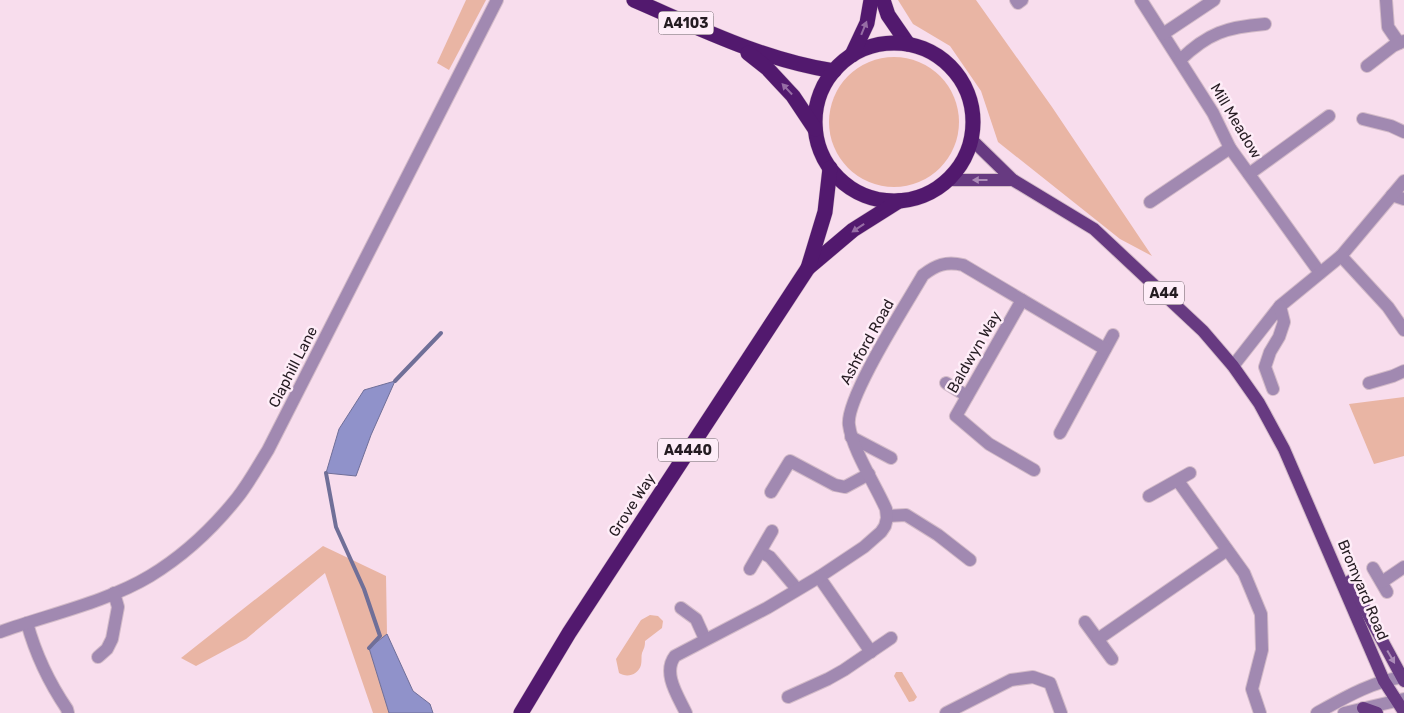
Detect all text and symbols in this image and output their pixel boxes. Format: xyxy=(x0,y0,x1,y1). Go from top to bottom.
road number: A4103 xyxy=(658,12,714,34)
one-way arrow xyxy=(860,20,868,35)
street label: Mill Meadow xyxy=(1207,80,1265,162)
one-way arrow xyxy=(781,83,793,95)
one-way arrow xyxy=(972,176,988,184)
one-way arrow xyxy=(851,223,865,233)
road number: A44 xyxy=(1144,282,1184,304)
street label: Ashford Road xyxy=(836,296,898,388)
street label: Baldwyn Way xyxy=(943,308,1005,396)
street label: Claphill Lane xyxy=(265,323,321,411)
road number: A4440 xyxy=(658,438,718,462)
street label: Grove Way xyxy=(605,470,659,540)
street label: Bromyard Road xyxy=(1334,537,1392,643)
one-way arrow xyxy=(1386,650,1395,664)

